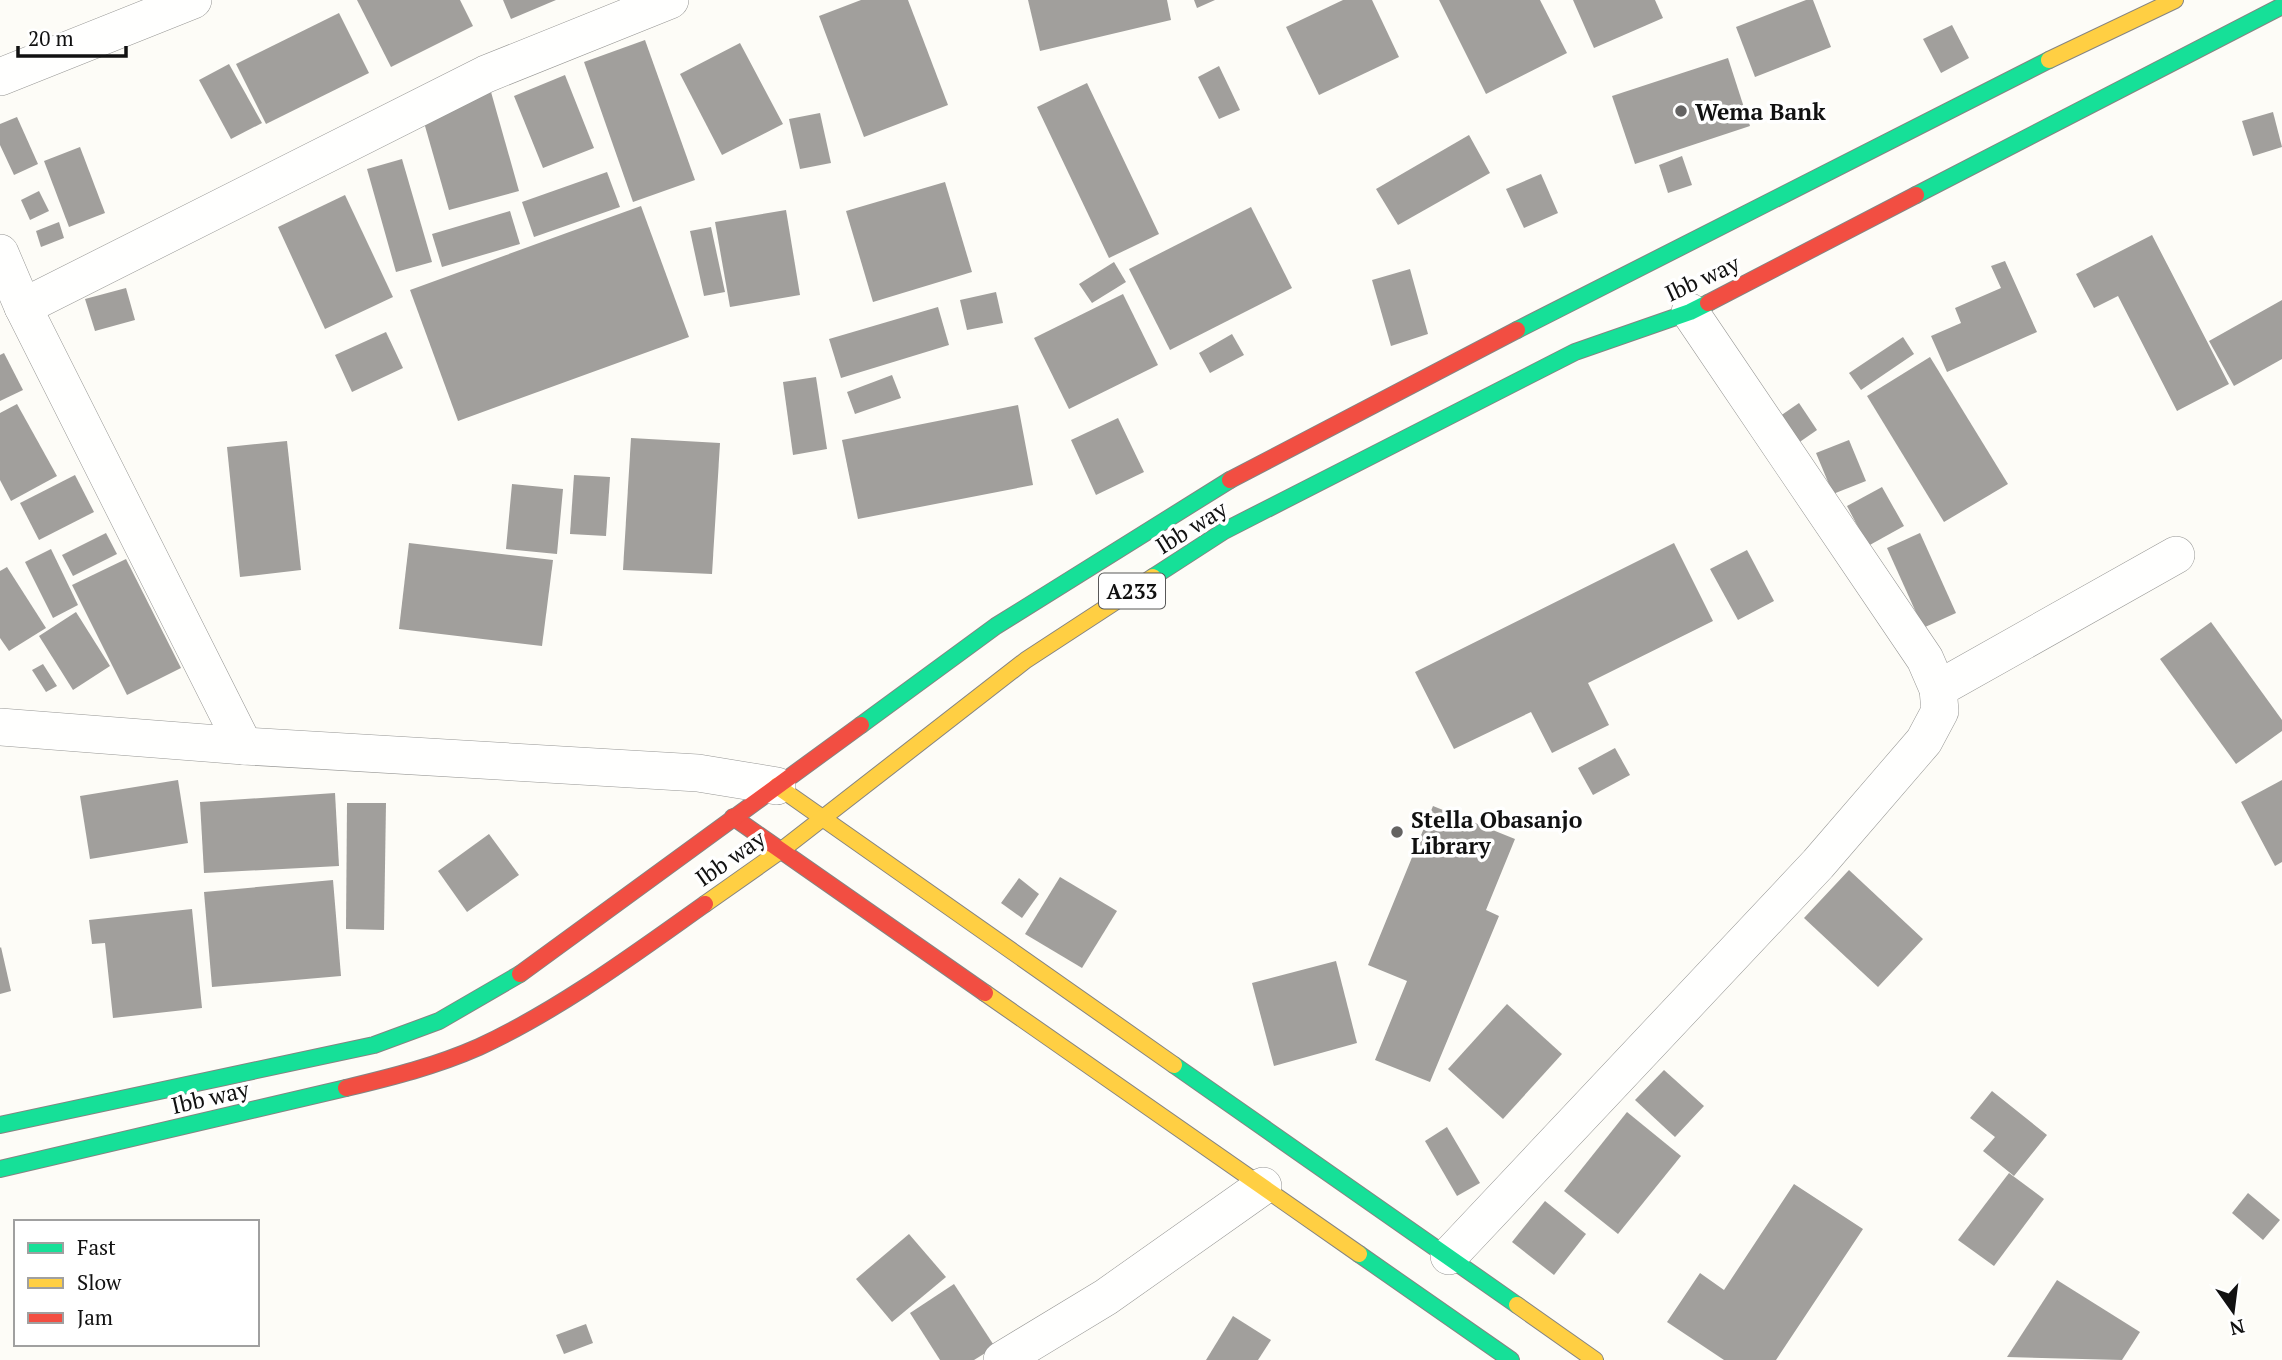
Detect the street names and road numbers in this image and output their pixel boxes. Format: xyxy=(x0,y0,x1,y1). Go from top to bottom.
street label: Ibb way xyxy=(1660,247,1745,309)
street label: Ibb way xyxy=(1149,493,1233,561)
road number: A233 xyxy=(1099,574,1165,608)
street label: Ibb way xyxy=(689,823,771,893)
street label: Ibb way xyxy=(168,1073,252,1121)

